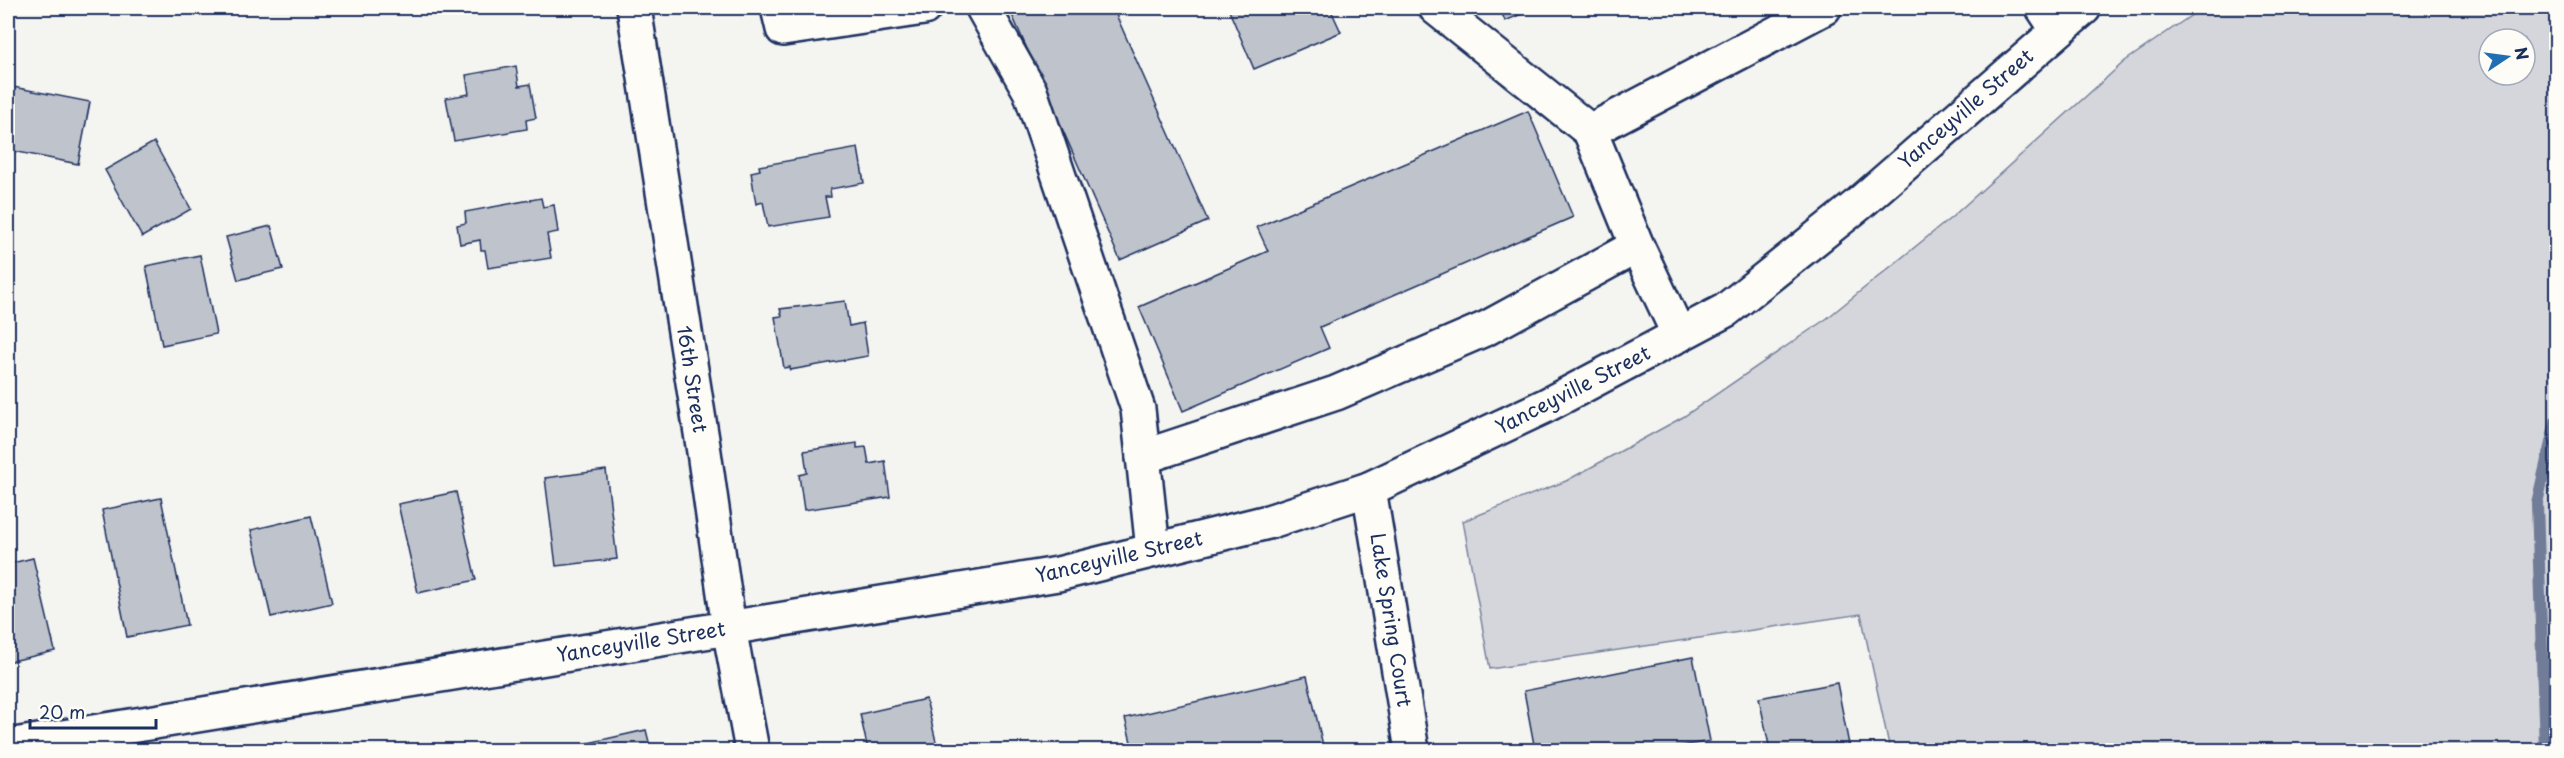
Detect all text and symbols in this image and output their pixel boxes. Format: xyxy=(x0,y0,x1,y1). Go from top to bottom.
north arrow xyxy=(2477,27,2537,87)
street label: Yanceyville Street xyxy=(1891,41,2040,175)
text: N xyxy=(2509,45,2536,62)
street label: 16th Street xyxy=(670,323,716,435)
street label: Yanceyville Street xyxy=(1490,337,1655,441)
street label: Yanceyville Street xyxy=(1032,522,1205,590)
street label: Lake Spring Court xyxy=(1363,531,1421,709)
street label: Yanceyville Street xyxy=(554,613,727,669)
scale bar xyxy=(30,692,156,730)
text: 20 m xyxy=(39,698,85,725)

